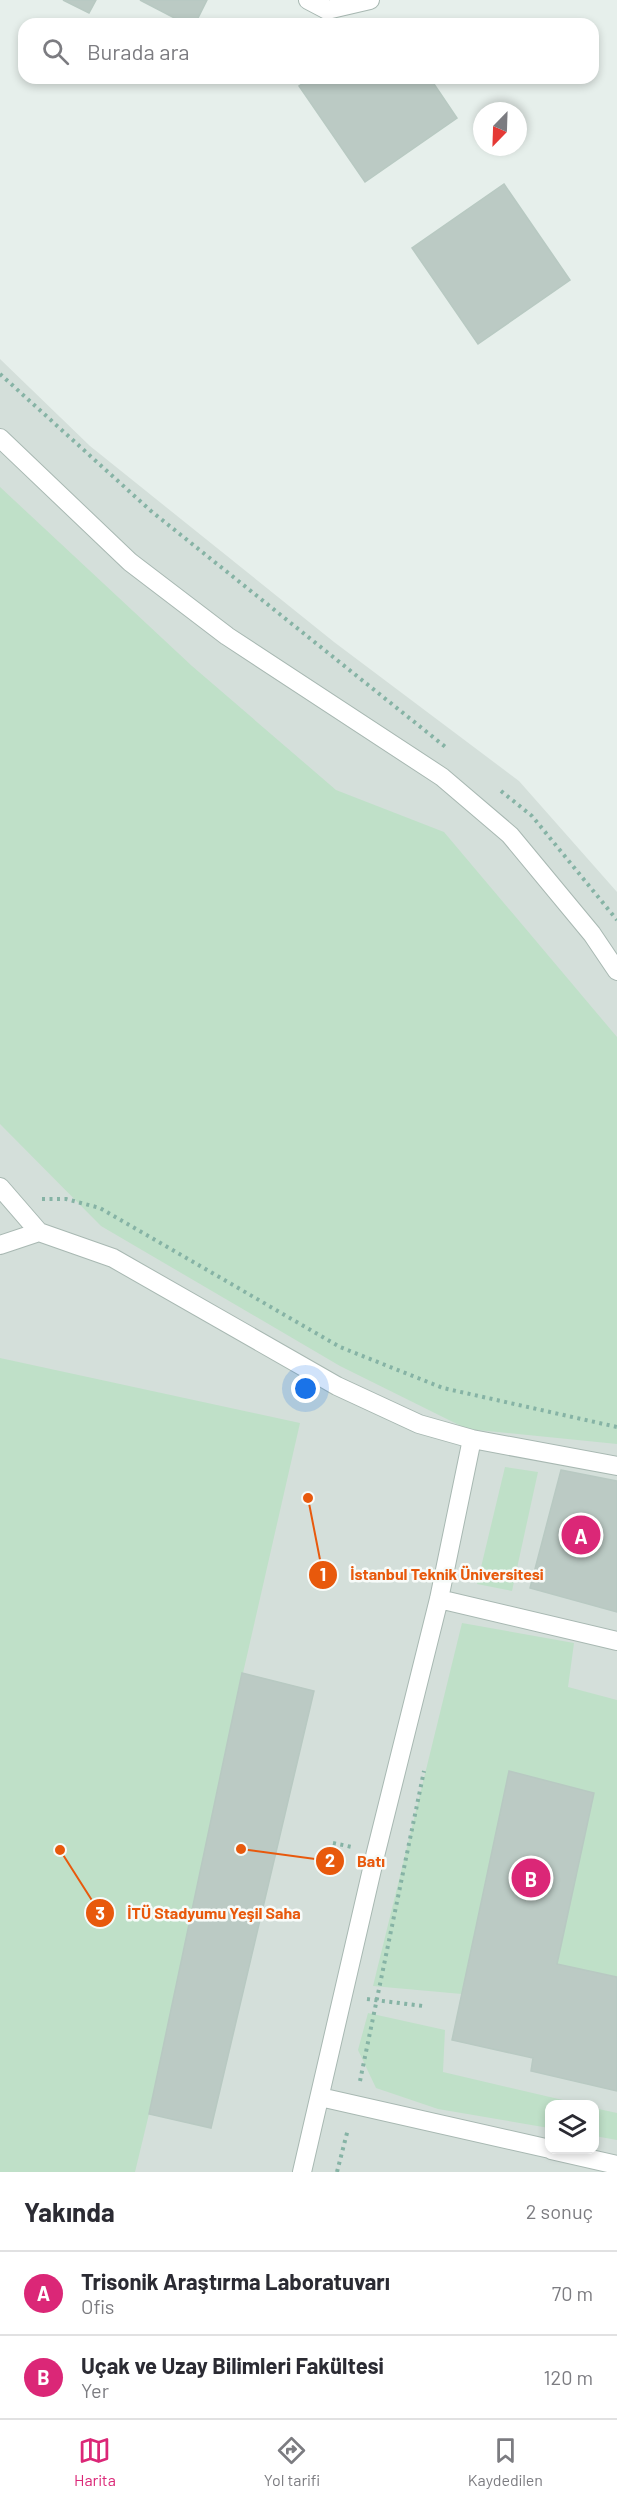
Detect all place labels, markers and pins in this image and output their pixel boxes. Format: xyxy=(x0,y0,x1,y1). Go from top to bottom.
pin: A xyxy=(562,1512,600,1558)
callout: İstanbul Teknik Üniversitesi xyxy=(308,1558,556,1592)
callout: Batı xyxy=(315,1844,397,1878)
pin: B xyxy=(512,1856,550,1900)
callout: İTÜ Stadyumu Yeşil Saha xyxy=(85,1896,313,1930)

